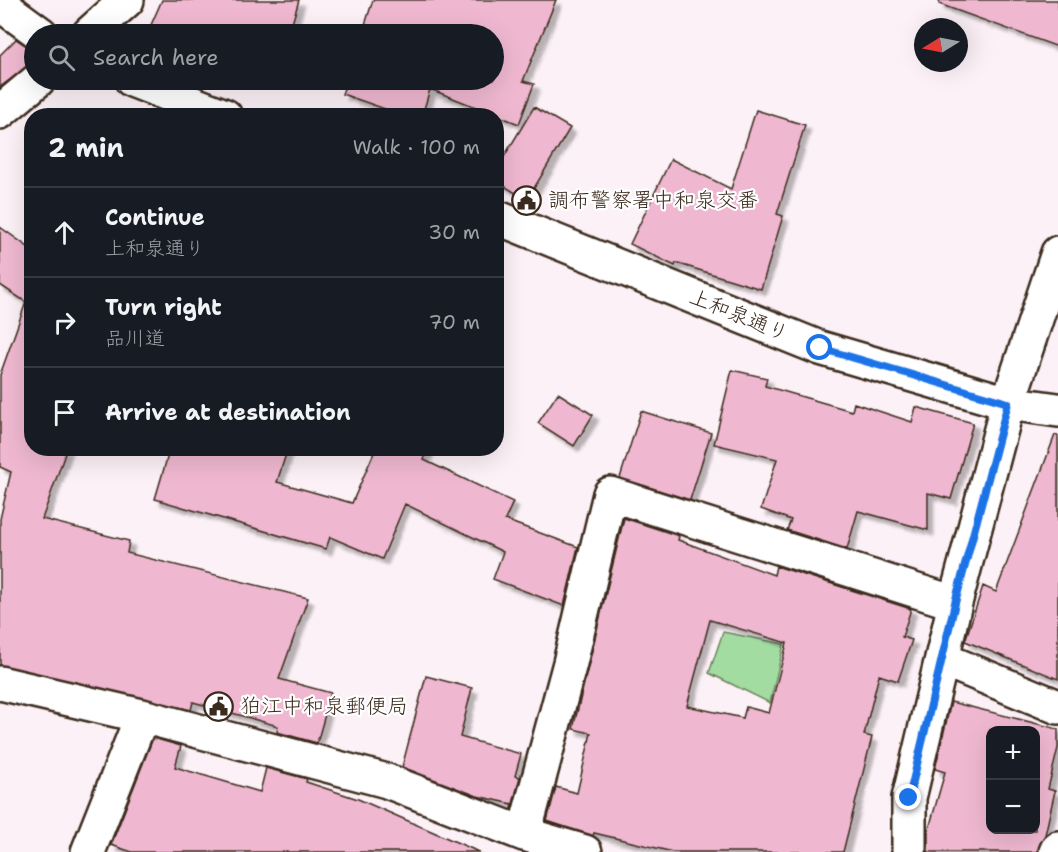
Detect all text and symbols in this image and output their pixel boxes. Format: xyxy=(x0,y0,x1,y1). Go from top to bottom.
north arrow xyxy=(914,18,968,72)
search box xyxy=(24,24,504,90)
icon: search xyxy=(45,41,78,74)
text: Search here xyxy=(93,43,219,72)
text: 2 min xyxy=(48,130,124,165)
text: Walk · 100 m xyxy=(353,134,480,160)
public building icon: 調布警察署中和泉交番 xyxy=(511,184,543,216)
place label: 調布警察署中和泉交番 xyxy=(548,186,758,214)
text: Continue xyxy=(105,203,205,232)
icon: ahead xyxy=(48,216,81,249)
text: 30 m xyxy=(428,219,480,245)
text: 上和泉通り xyxy=(105,235,205,261)
street label: 上和泉通り xyxy=(685,282,793,348)
text: Turn right xyxy=(105,293,222,322)
icon: right xyxy=(48,306,81,339)
text: 70 m xyxy=(428,309,480,335)
text: 品川道 xyxy=(105,325,165,351)
route start xyxy=(806,334,832,360)
icon: arrive xyxy=(48,396,81,429)
text: Arrive at destination xyxy=(105,398,351,427)
public building icon: 狛江中和泉郵便局 xyxy=(203,690,235,722)
place label: 狛江中和泉郵便局 xyxy=(240,692,408,720)
map controls xyxy=(986,726,1040,834)
button: + xyxy=(986,726,1040,780)
button: − xyxy=(986,780,1040,834)
route end xyxy=(895,784,921,810)

